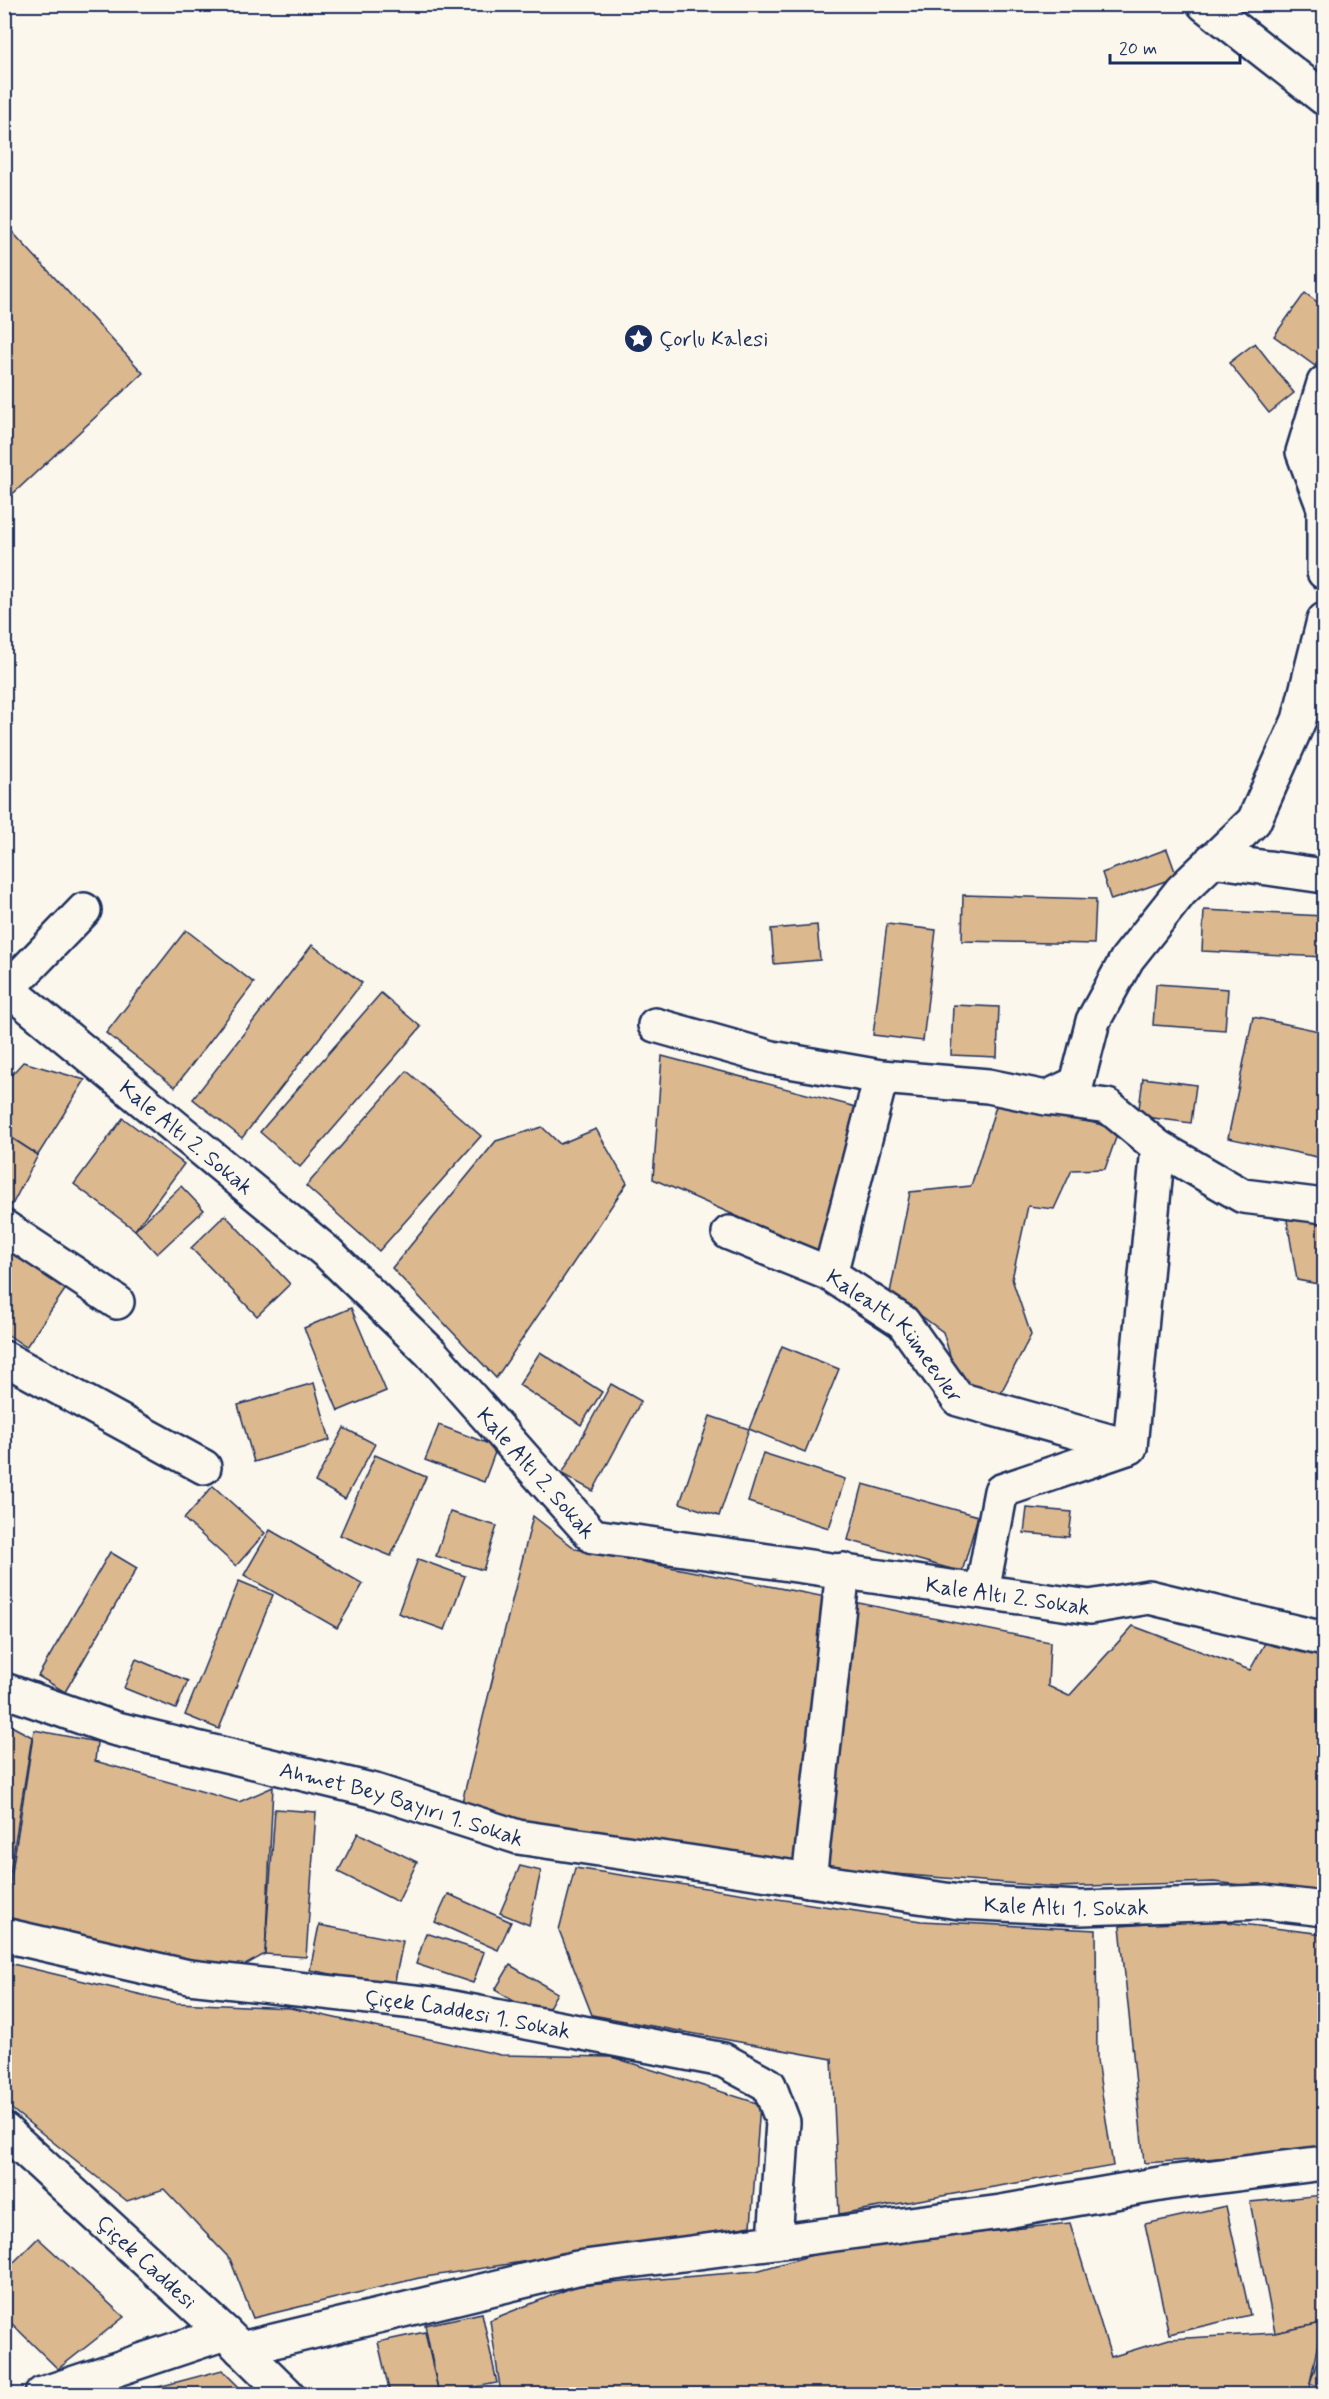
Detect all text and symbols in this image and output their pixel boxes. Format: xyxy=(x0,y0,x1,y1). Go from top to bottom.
scale bar xyxy=(1110,27,1240,65)
text: 20 m xyxy=(1119,37,1157,61)
place icon: Çorlu Kalesi xyxy=(622,322,654,354)
place label: Çorlu Kalesi xyxy=(659,326,768,354)
street label: Kale Altı 2. Sokak xyxy=(113,1075,259,1202)
street label: Kalealtı Kümeevler xyxy=(820,1263,968,1409)
street label: Kale Altı 2. Sokak xyxy=(470,1402,601,1545)
street label: Kale Altı 2. Sokak xyxy=(924,1572,1092,1623)
street label: Ahmet Bey Bayırı 1. Sokak xyxy=(277,1757,527,1854)
street label: Kale Altı 1. Sokak xyxy=(983,1891,1149,1924)
street label: Çiçek Caddesi 1. Sokak xyxy=(363,1985,573,2046)
street label: Çiçek Caddesi xyxy=(89,2210,202,2316)

